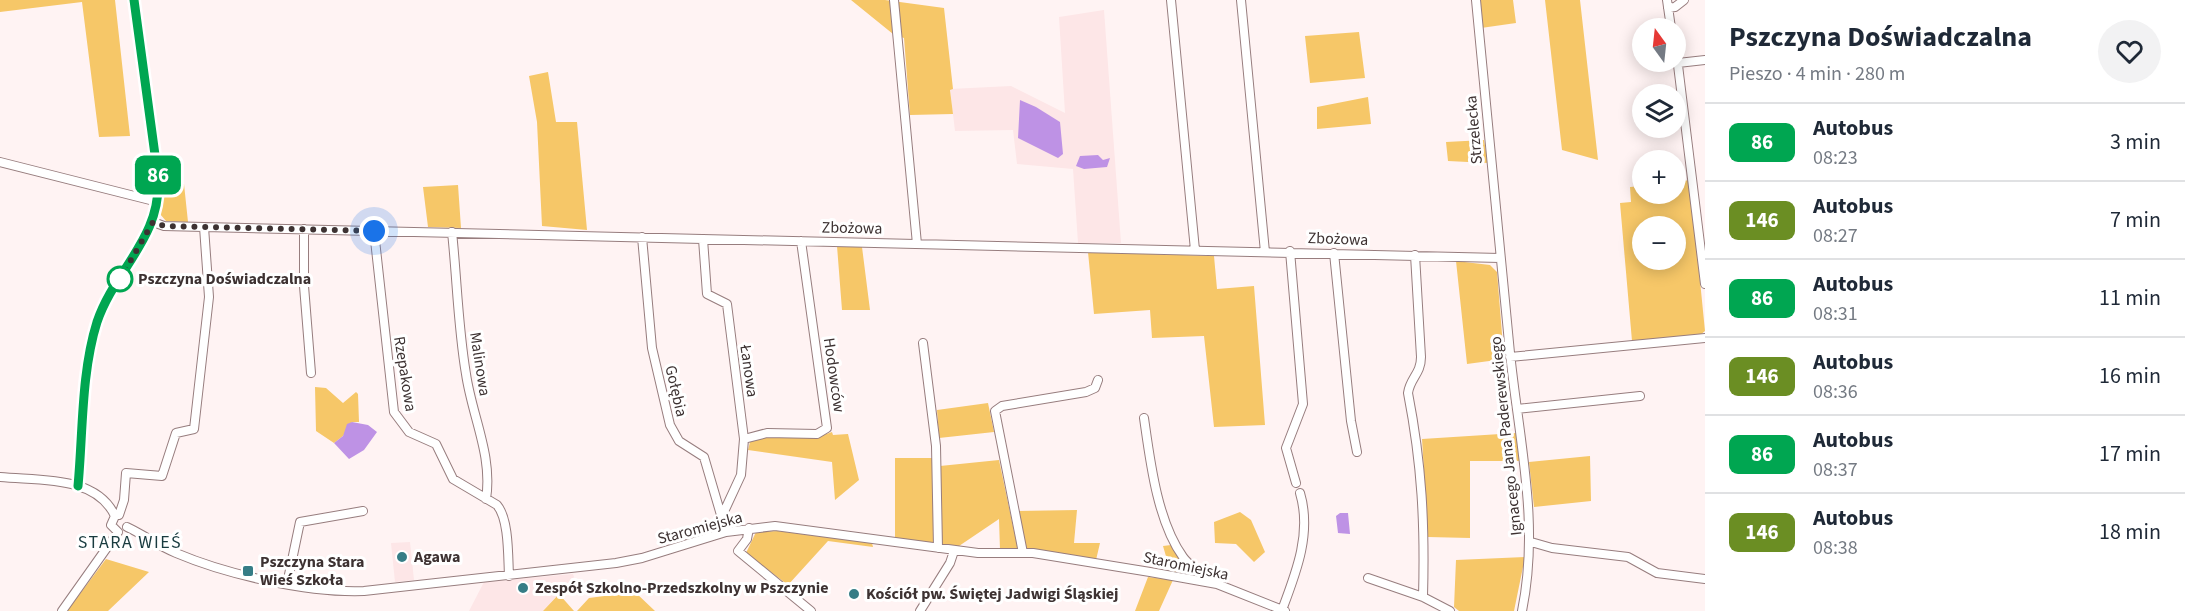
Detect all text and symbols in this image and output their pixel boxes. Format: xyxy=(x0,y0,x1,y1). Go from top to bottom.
text: Pszczyna Doświadczalna xyxy=(1729,17,2032,57)
north arrow xyxy=(1632,18,1686,72)
map controls xyxy=(1632,18,1686,270)
button: heart xyxy=(2098,20,2161,83)
text: Pieszo · 4 min · 280 m xyxy=(1729,60,1905,88)
button: layers xyxy=(1632,84,1686,138)
street label: Strzelecka xyxy=(1460,95,1488,165)
text: Autobus xyxy=(1813,112,1893,144)
text: 3 min xyxy=(2110,126,2161,158)
text: 86 xyxy=(1751,127,1773,157)
text: 08:23 xyxy=(1813,144,1858,172)
button: + xyxy=(1632,150,1686,204)
line badge: 86 xyxy=(131,156,185,195)
text: 86 xyxy=(147,160,169,190)
text: Autobus xyxy=(1813,190,1893,222)
text: 7 min xyxy=(2110,204,2161,236)
text: 146 xyxy=(1745,205,1779,235)
your location xyxy=(359,216,389,246)
street label: Zbożowa xyxy=(821,216,883,240)
button: − xyxy=(1632,216,1686,270)
text: 08:27 xyxy=(1813,222,1858,250)
street label: Zbożowa xyxy=(1307,227,1369,251)
marker: Pszczyna Doświadczalna xyxy=(107,266,133,292)
place label: Pszczyna Doświadczalna xyxy=(138,268,311,290)
text: Autobus xyxy=(1813,268,1893,300)
text: 11 min xyxy=(2099,282,2161,314)
text: 86 xyxy=(1751,283,1773,313)
text: 08:31 xyxy=(1813,300,1858,328)
street label: Malinowa xyxy=(464,330,496,398)
street label: Rzepakowa xyxy=(388,335,422,413)
street label: Ignacego Jana Paderewskiego xyxy=(1485,335,1527,537)
street label: Hodowców xyxy=(818,336,850,414)
street label: Łanowa xyxy=(734,342,764,399)
text: Autobus xyxy=(1813,346,1893,378)
text: 16 min xyxy=(2099,360,2161,392)
text: 146 xyxy=(1745,361,1779,391)
street label: Gołębia xyxy=(659,363,693,419)
text: 08:36 xyxy=(1813,378,1858,406)
text: Autobus xyxy=(1813,424,1893,456)
text: 17 min xyxy=(2099,438,2161,470)
text: 86 xyxy=(1751,439,1773,469)
text: 08:37 xyxy=(1813,456,1858,484)
text: Autobus xyxy=(1813,502,1893,534)
street label: Staromiejska xyxy=(655,506,745,550)
text: 18 min xyxy=(2099,516,2161,548)
text: 146 xyxy=(1745,517,1779,547)
district label: STARA WIEŚ xyxy=(78,530,182,555)
text: 08:38 xyxy=(1813,534,1858,562)
place label: Agawa xyxy=(413,546,461,568)
street label: Staromiejska xyxy=(1141,546,1231,586)
marker: Agawa xyxy=(395,550,409,564)
place label: Pszczyna Stara Wieś Szkoła xyxy=(260,551,365,591)
marker: Pszczyna Stara Wieś Szkoła xyxy=(241,564,255,578)
place label: Zespół Szkolno-Przedszkolny w Pszczynie xyxy=(535,577,829,599)
marker: Zespół Szkolno-Przedszkolny w Pszczynie xyxy=(516,581,530,595)
place label: Kościół pw. Świętej Jadwigi Śląskiej xyxy=(866,583,1119,605)
marker: Kościół pw. Świętej Jadwigi Śląskiej xyxy=(847,587,861,601)

